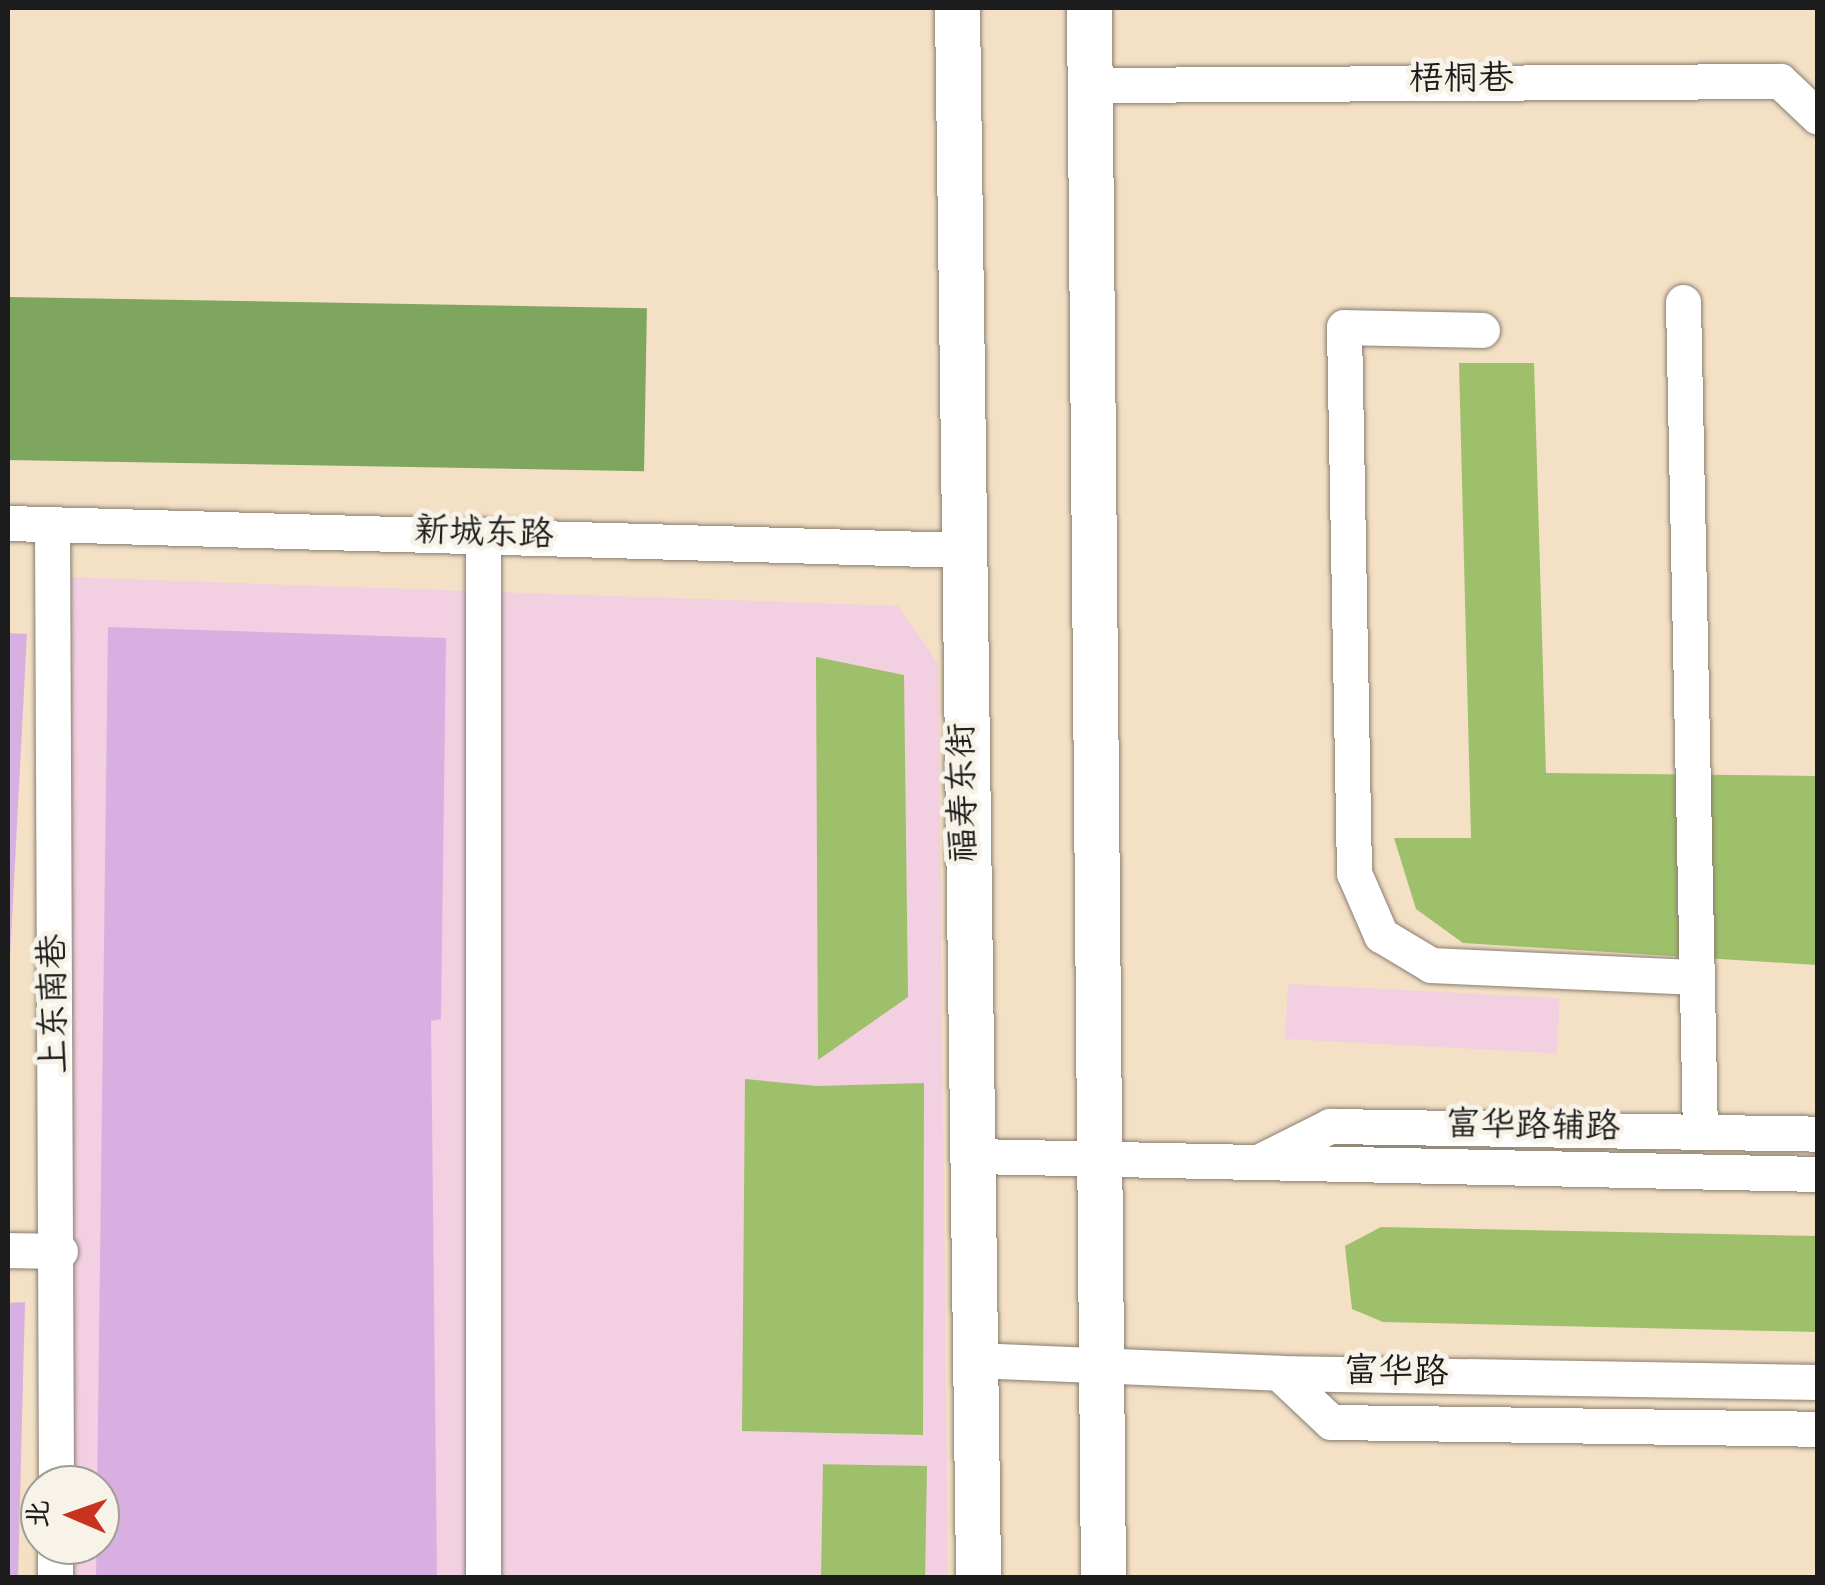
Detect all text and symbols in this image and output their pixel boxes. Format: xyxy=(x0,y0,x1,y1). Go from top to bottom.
street label: 梧桐巷 xyxy=(1409,61,1513,103)
street label: 新城东路 xyxy=(413,513,555,559)
street label: 福寿东街 xyxy=(944,723,988,863)
street label: 上东南巷 xyxy=(35,934,79,1074)
street label: 富华路辅路 xyxy=(1445,1106,1621,1152)
street label: 富华路 xyxy=(1343,1353,1449,1397)
north arrow xyxy=(20,1465,120,1565)
text: 北 xyxy=(22,1499,62,1529)

